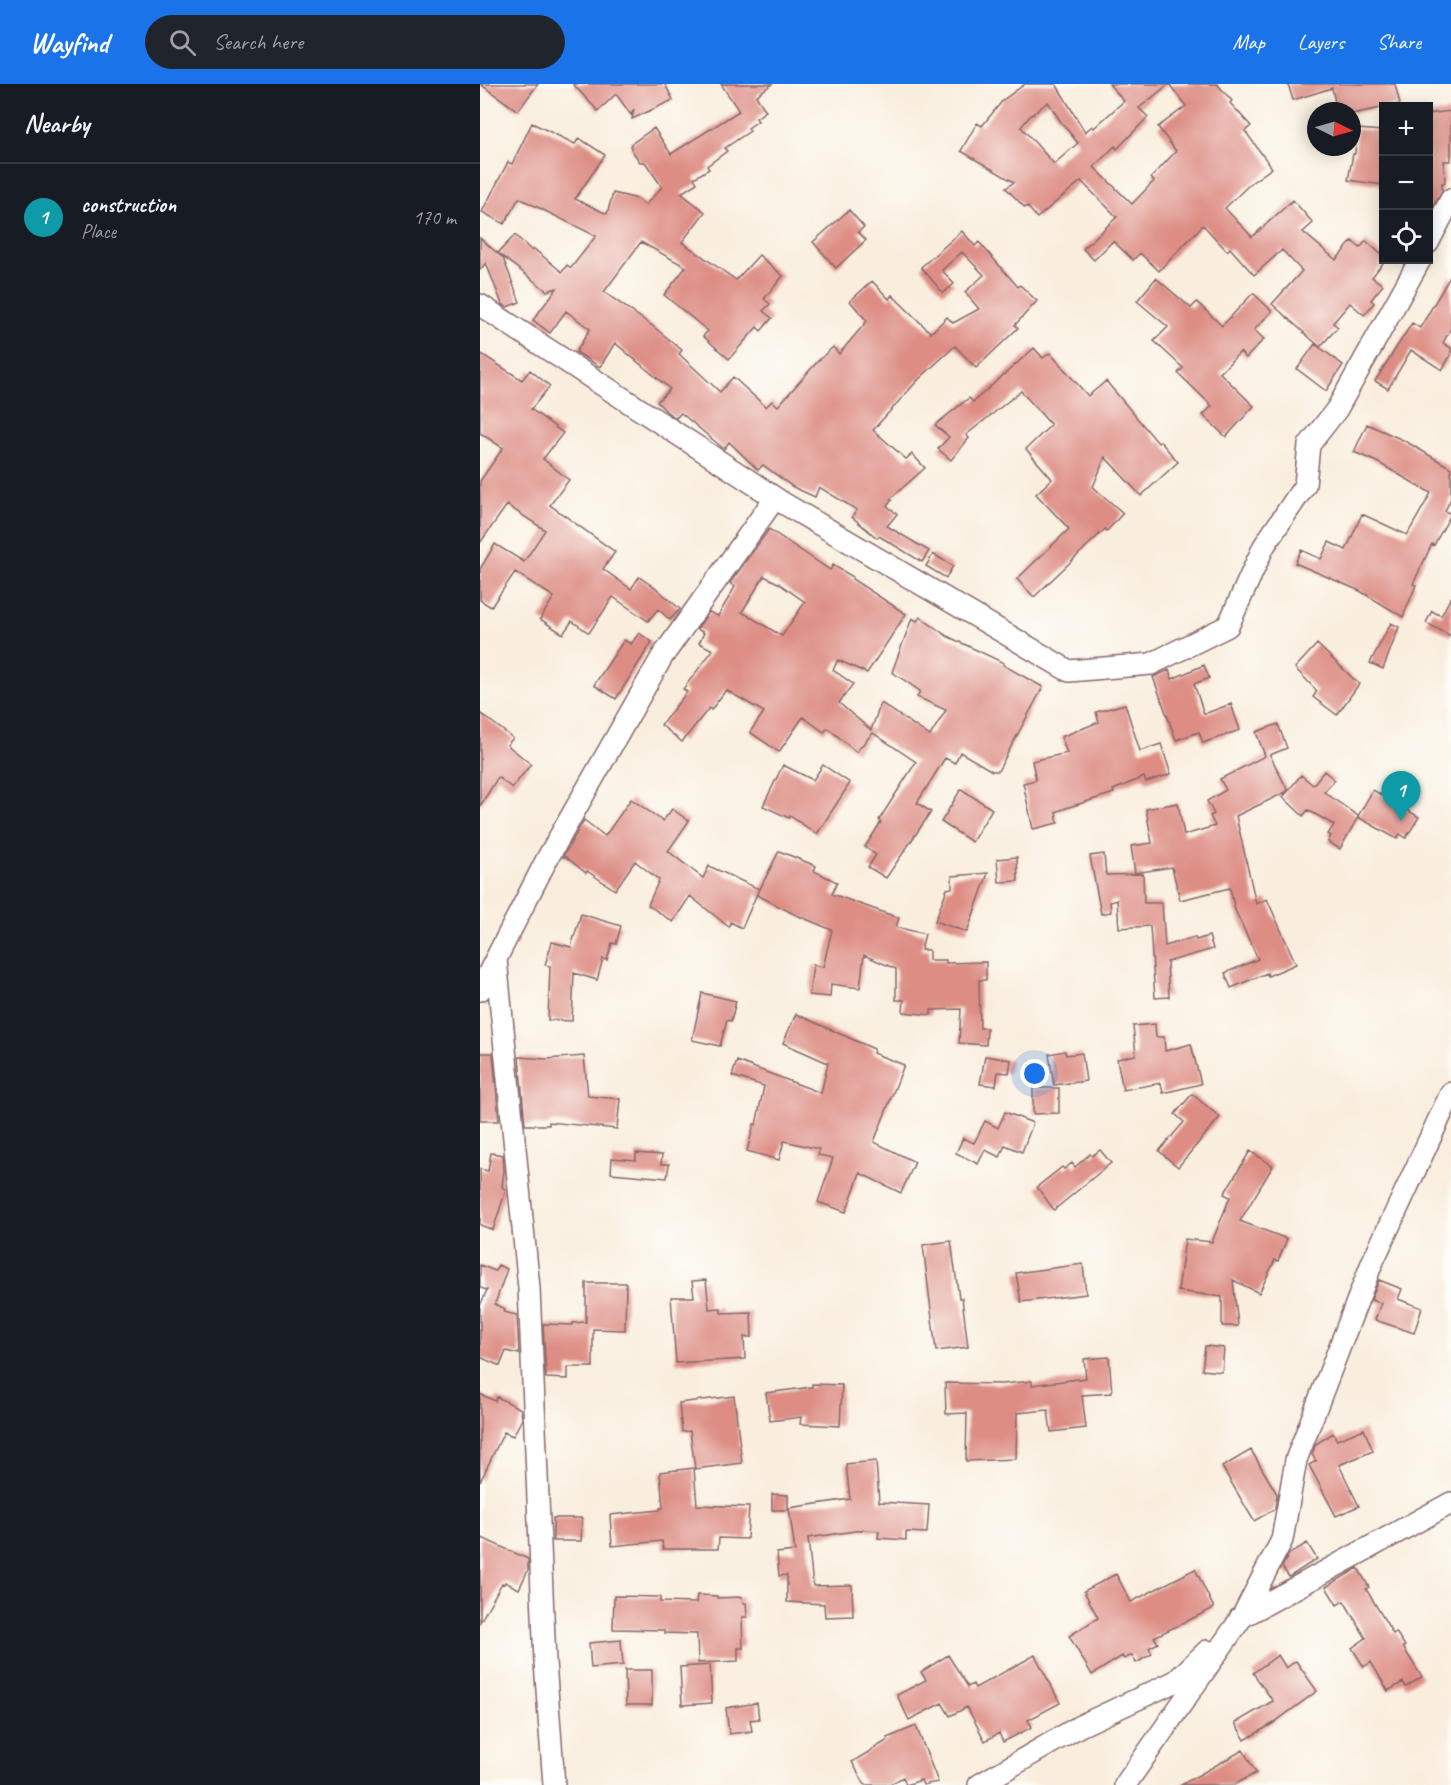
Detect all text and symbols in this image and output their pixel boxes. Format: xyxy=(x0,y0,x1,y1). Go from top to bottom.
search box xyxy=(145,15,565,69)
text: Wayfind xyxy=(30,25,109,60)
icon: search xyxy=(166,26,199,59)
text: Search here xyxy=(214,28,303,56)
text: Map xyxy=(1232,29,1265,55)
text: Layers xyxy=(1298,29,1344,55)
text: Share xyxy=(1377,29,1421,55)
north arrow xyxy=(1307,102,1361,156)
map controls xyxy=(1379,102,1433,264)
button: + xyxy=(1379,102,1433,156)
text: Nearby xyxy=(24,107,89,140)
button: − xyxy=(1379,156,1433,210)
text: construction xyxy=(81,191,176,219)
text: 1 xyxy=(39,205,48,230)
text: 170 m xyxy=(413,205,456,230)
button: locate xyxy=(1379,210,1433,264)
text: Place xyxy=(81,219,116,244)
pin: 1 xyxy=(1382,772,1420,821)
your location xyxy=(1020,1059,1049,1088)

